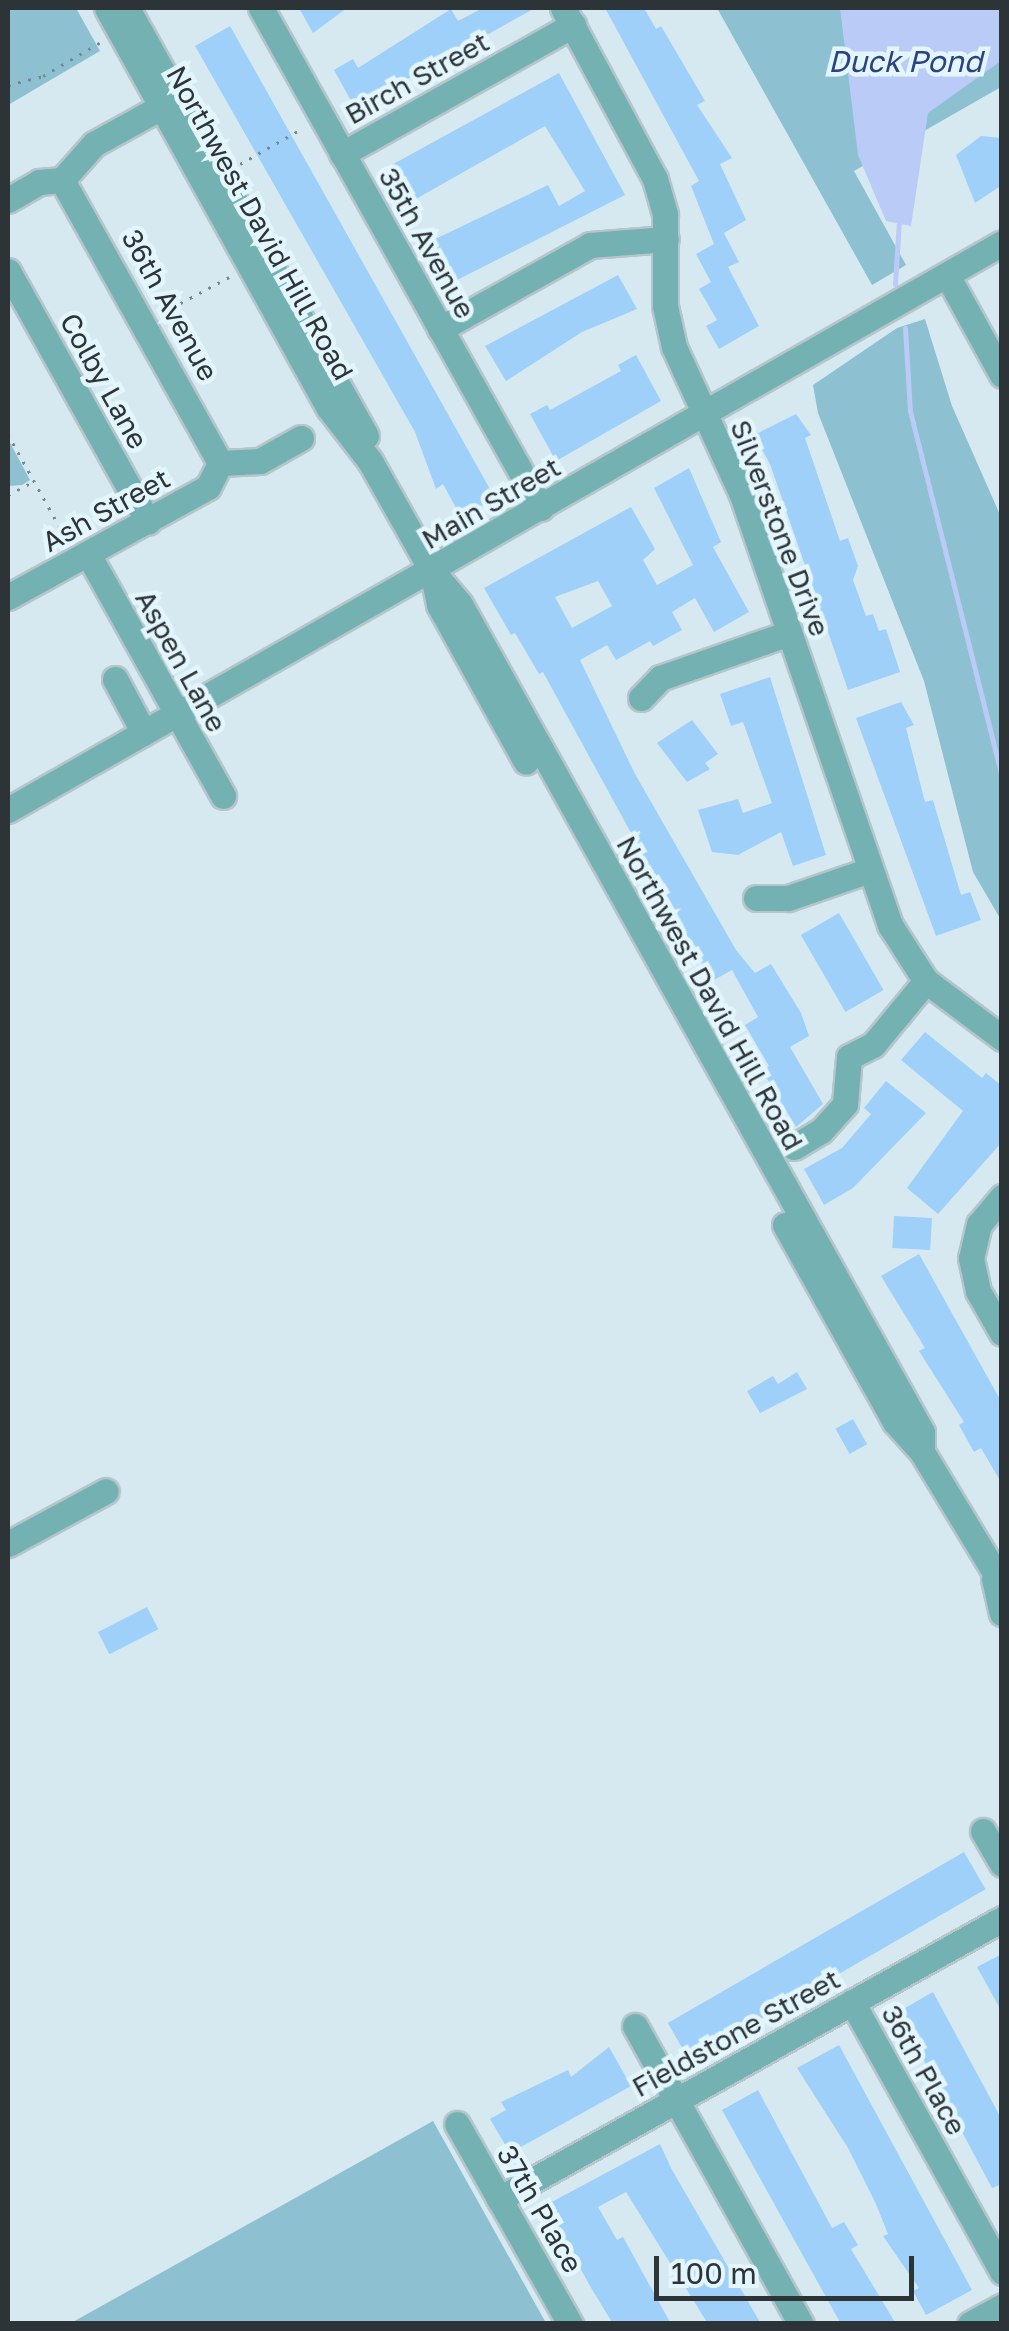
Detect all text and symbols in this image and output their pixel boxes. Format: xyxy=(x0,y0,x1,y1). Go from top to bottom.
street label: Birch Street xyxy=(339,25,495,131)
water label: Duck Pond xyxy=(828,43,982,79)
street label: Northwest David Hill Road xyxy=(160,60,360,386)
street label: 35th Avenue xyxy=(372,162,482,324)
street label: 36th Avenue xyxy=(115,224,225,386)
street label: Colby Lane xyxy=(53,307,155,455)
street label: Silverstone Drive xyxy=(723,415,837,641)
street label: Main Street xyxy=(416,450,566,556)
street label: Ash Street xyxy=(36,461,176,559)
street label: Aspen Lane xyxy=(128,584,234,738)
street label: Northwest David Hill Road xyxy=(610,830,810,1156)
street label: Fieldstone Street xyxy=(626,1962,846,2104)
street label: 36th Place xyxy=(875,1999,973,2141)
street label: 37th Place xyxy=(490,2139,590,2279)
scale bar xyxy=(659,2236,919,2298)
text: 100 m xyxy=(671,2255,757,2291)

